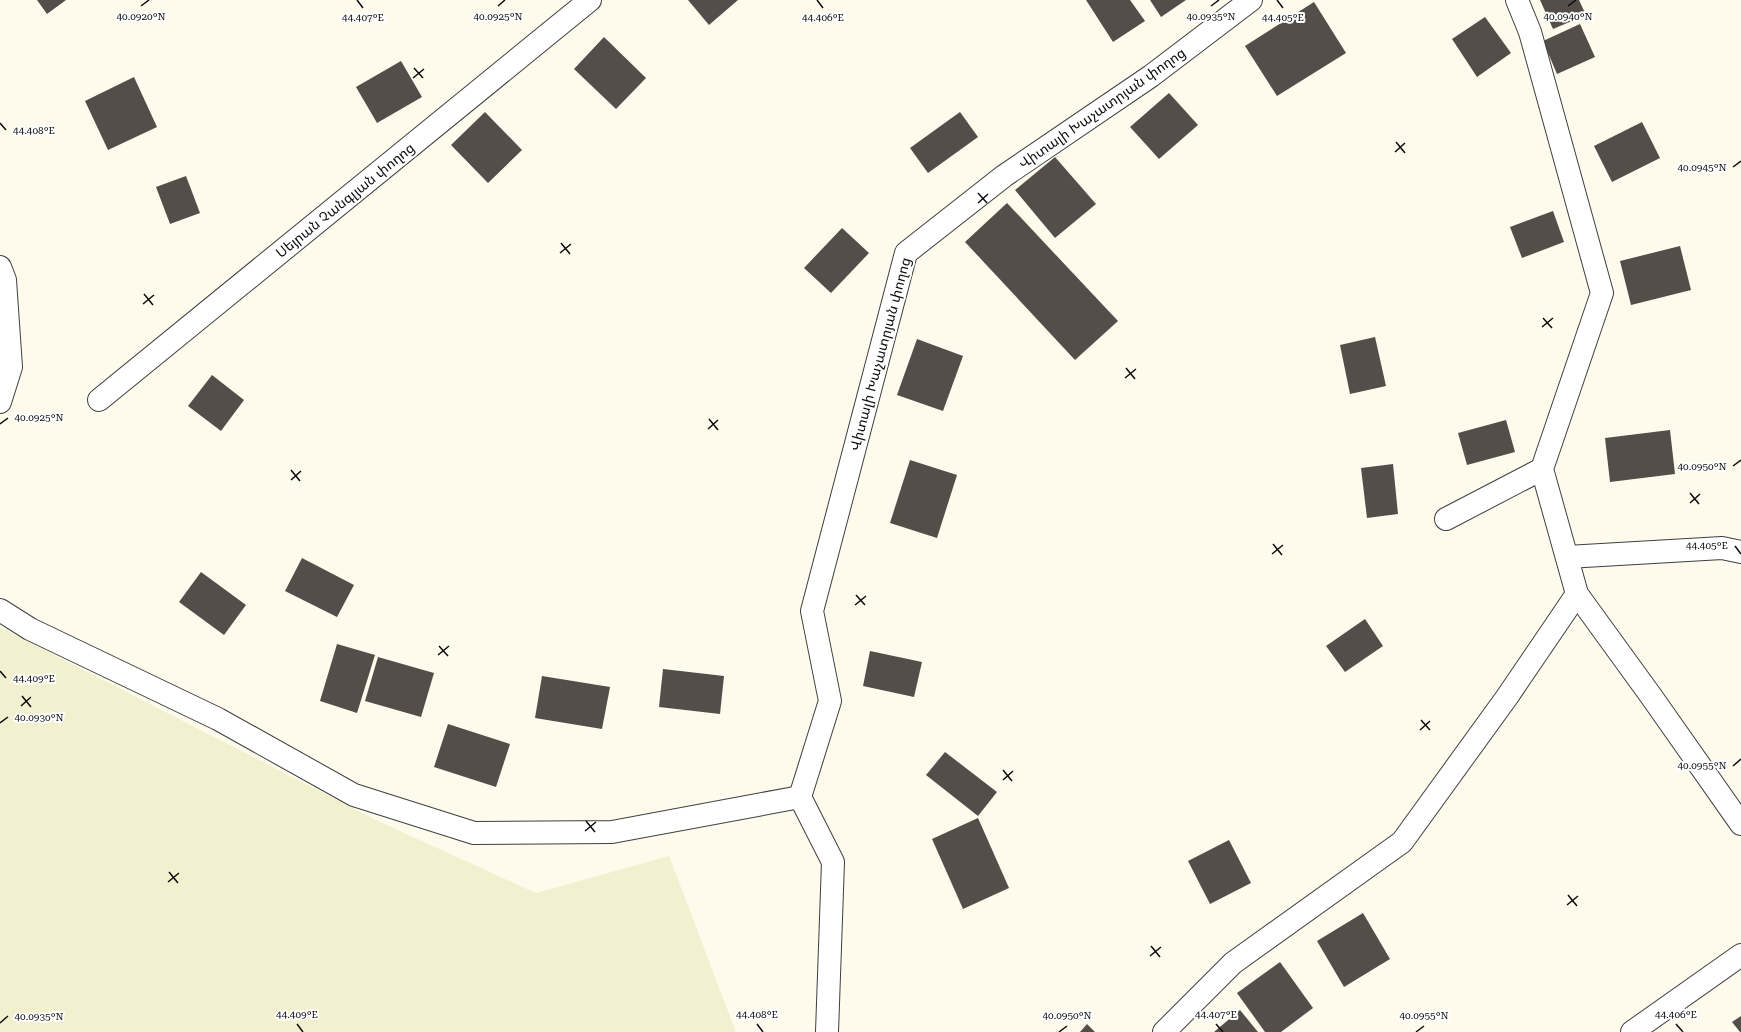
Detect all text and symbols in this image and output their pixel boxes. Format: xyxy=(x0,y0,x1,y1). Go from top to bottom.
text: 40.0920°N xyxy=(116,11,166,22)
text: 40.0925°N xyxy=(473,11,523,22)
text: 40.0935°N xyxy=(1186,11,1236,22)
text: 40.0940°N xyxy=(1543,11,1593,22)
text: 44.407°E xyxy=(342,12,384,23)
text: 44.406°E xyxy=(802,12,844,23)
text: 44.405°E xyxy=(1262,12,1304,23)
street label: Վիտալի Խաչատրյան փողոց xyxy=(1016,44,1188,172)
text: 44.408°E xyxy=(13,125,55,136)
street label: Սեյրան Չանգլյան փողոց xyxy=(273,139,417,261)
text: 40.0945°N xyxy=(1677,162,1727,173)
street label: Վիտալի Խաչատրյան փողոց xyxy=(846,255,914,453)
text: 40.0925°N xyxy=(14,412,64,423)
text: 40.0950°N xyxy=(1677,461,1727,472)
text: 44.405°E xyxy=(1686,540,1728,551)
text: 44.409°E xyxy=(13,673,55,684)
text: 40.0930°N xyxy=(14,712,64,723)
text: 40.0955°N xyxy=(1677,760,1727,771)
text: 44.409°E xyxy=(276,1009,318,1020)
text: 44.408°E xyxy=(736,1009,778,1020)
text: 44.407°E xyxy=(1195,1009,1237,1020)
text: 44.406°E xyxy=(1655,1009,1697,1020)
text: 40.0950°N xyxy=(1042,1010,1092,1021)
text: 40.0955°N xyxy=(1399,1010,1449,1021)
text: 40.0935°N xyxy=(14,1011,64,1022)

